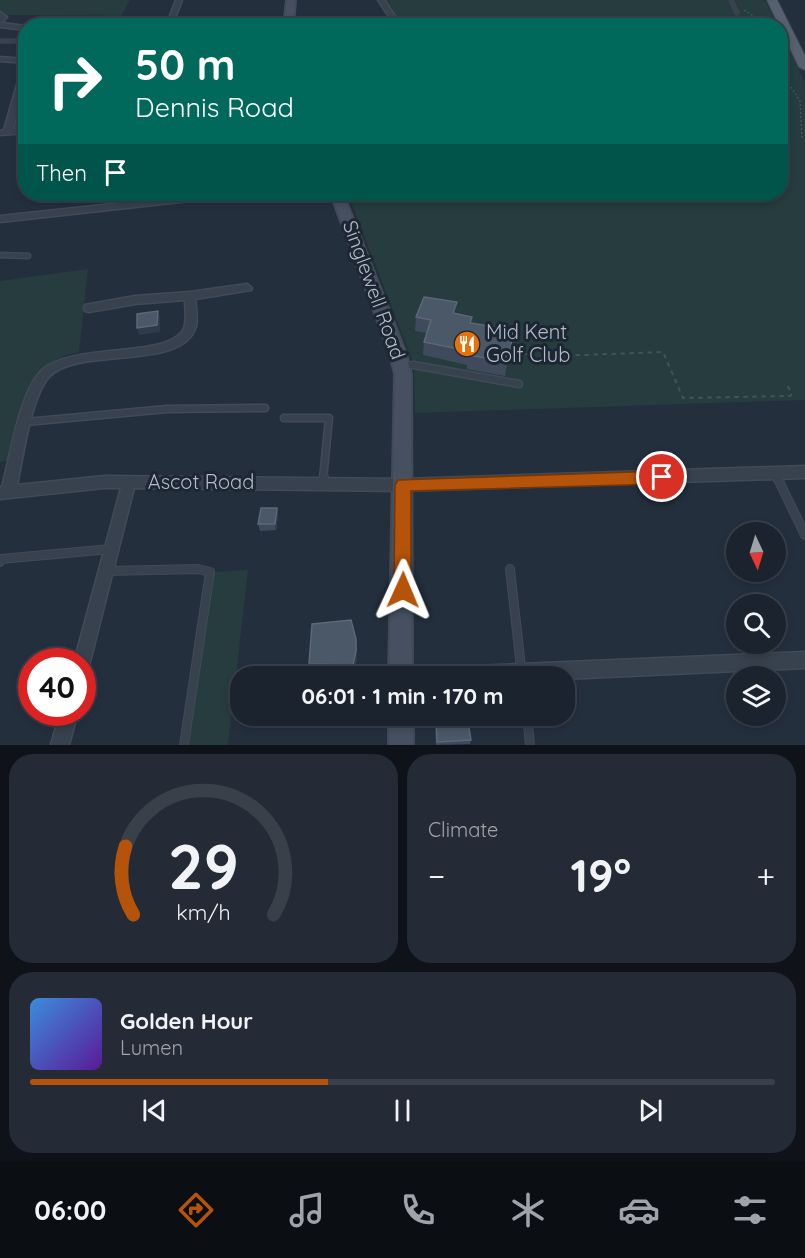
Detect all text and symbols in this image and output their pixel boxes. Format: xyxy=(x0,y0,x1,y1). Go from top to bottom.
text: 50 m xyxy=(135,38,235,91)
icon: right xyxy=(36,42,114,120)
text: Dennis Road xyxy=(135,90,294,124)
icon: arrive xyxy=(99,156,132,189)
text: Then xyxy=(36,159,87,187)
street label: Singlewell Road xyxy=(338,217,411,363)
place label: Mid Kent Golf Club xyxy=(486,319,570,367)
restaurant icon: Mid Kent Golf Club xyxy=(452,329,482,359)
pin xyxy=(636,451,687,502)
icon: arrive xyxy=(645,460,678,493)
street label: Ascot Road xyxy=(148,469,254,494)
north arrow xyxy=(726,522,786,582)
map controls xyxy=(726,522,786,726)
position arrow xyxy=(371,558,435,622)
button: search xyxy=(726,594,786,654)
speed limit sign: 40 xyxy=(18,648,96,726)
button: layers xyxy=(726,666,786,726)
text: 06:01 · 1 min · 170 m xyxy=(301,682,504,710)
text: Climate xyxy=(428,817,498,842)
text: 29 xyxy=(168,827,239,905)
text: 19° xyxy=(570,847,631,903)
text: − xyxy=(428,855,445,896)
text: + xyxy=(756,855,775,896)
text: km/h xyxy=(176,900,231,926)
text: Golden Hour xyxy=(120,1007,253,1035)
text: Lumen xyxy=(120,1035,183,1060)
icon: previous xyxy=(138,1094,171,1127)
icon: pause xyxy=(386,1094,419,1127)
icon: next xyxy=(634,1094,667,1127)
icon: directions xyxy=(175,1189,217,1231)
icon: music xyxy=(286,1189,328,1231)
icon: phone xyxy=(397,1189,439,1231)
icon: climate xyxy=(507,1189,549,1231)
icon: car xyxy=(618,1189,660,1231)
icon: filters xyxy=(729,1189,771,1231)
text: 06:00 xyxy=(34,1193,106,1227)

